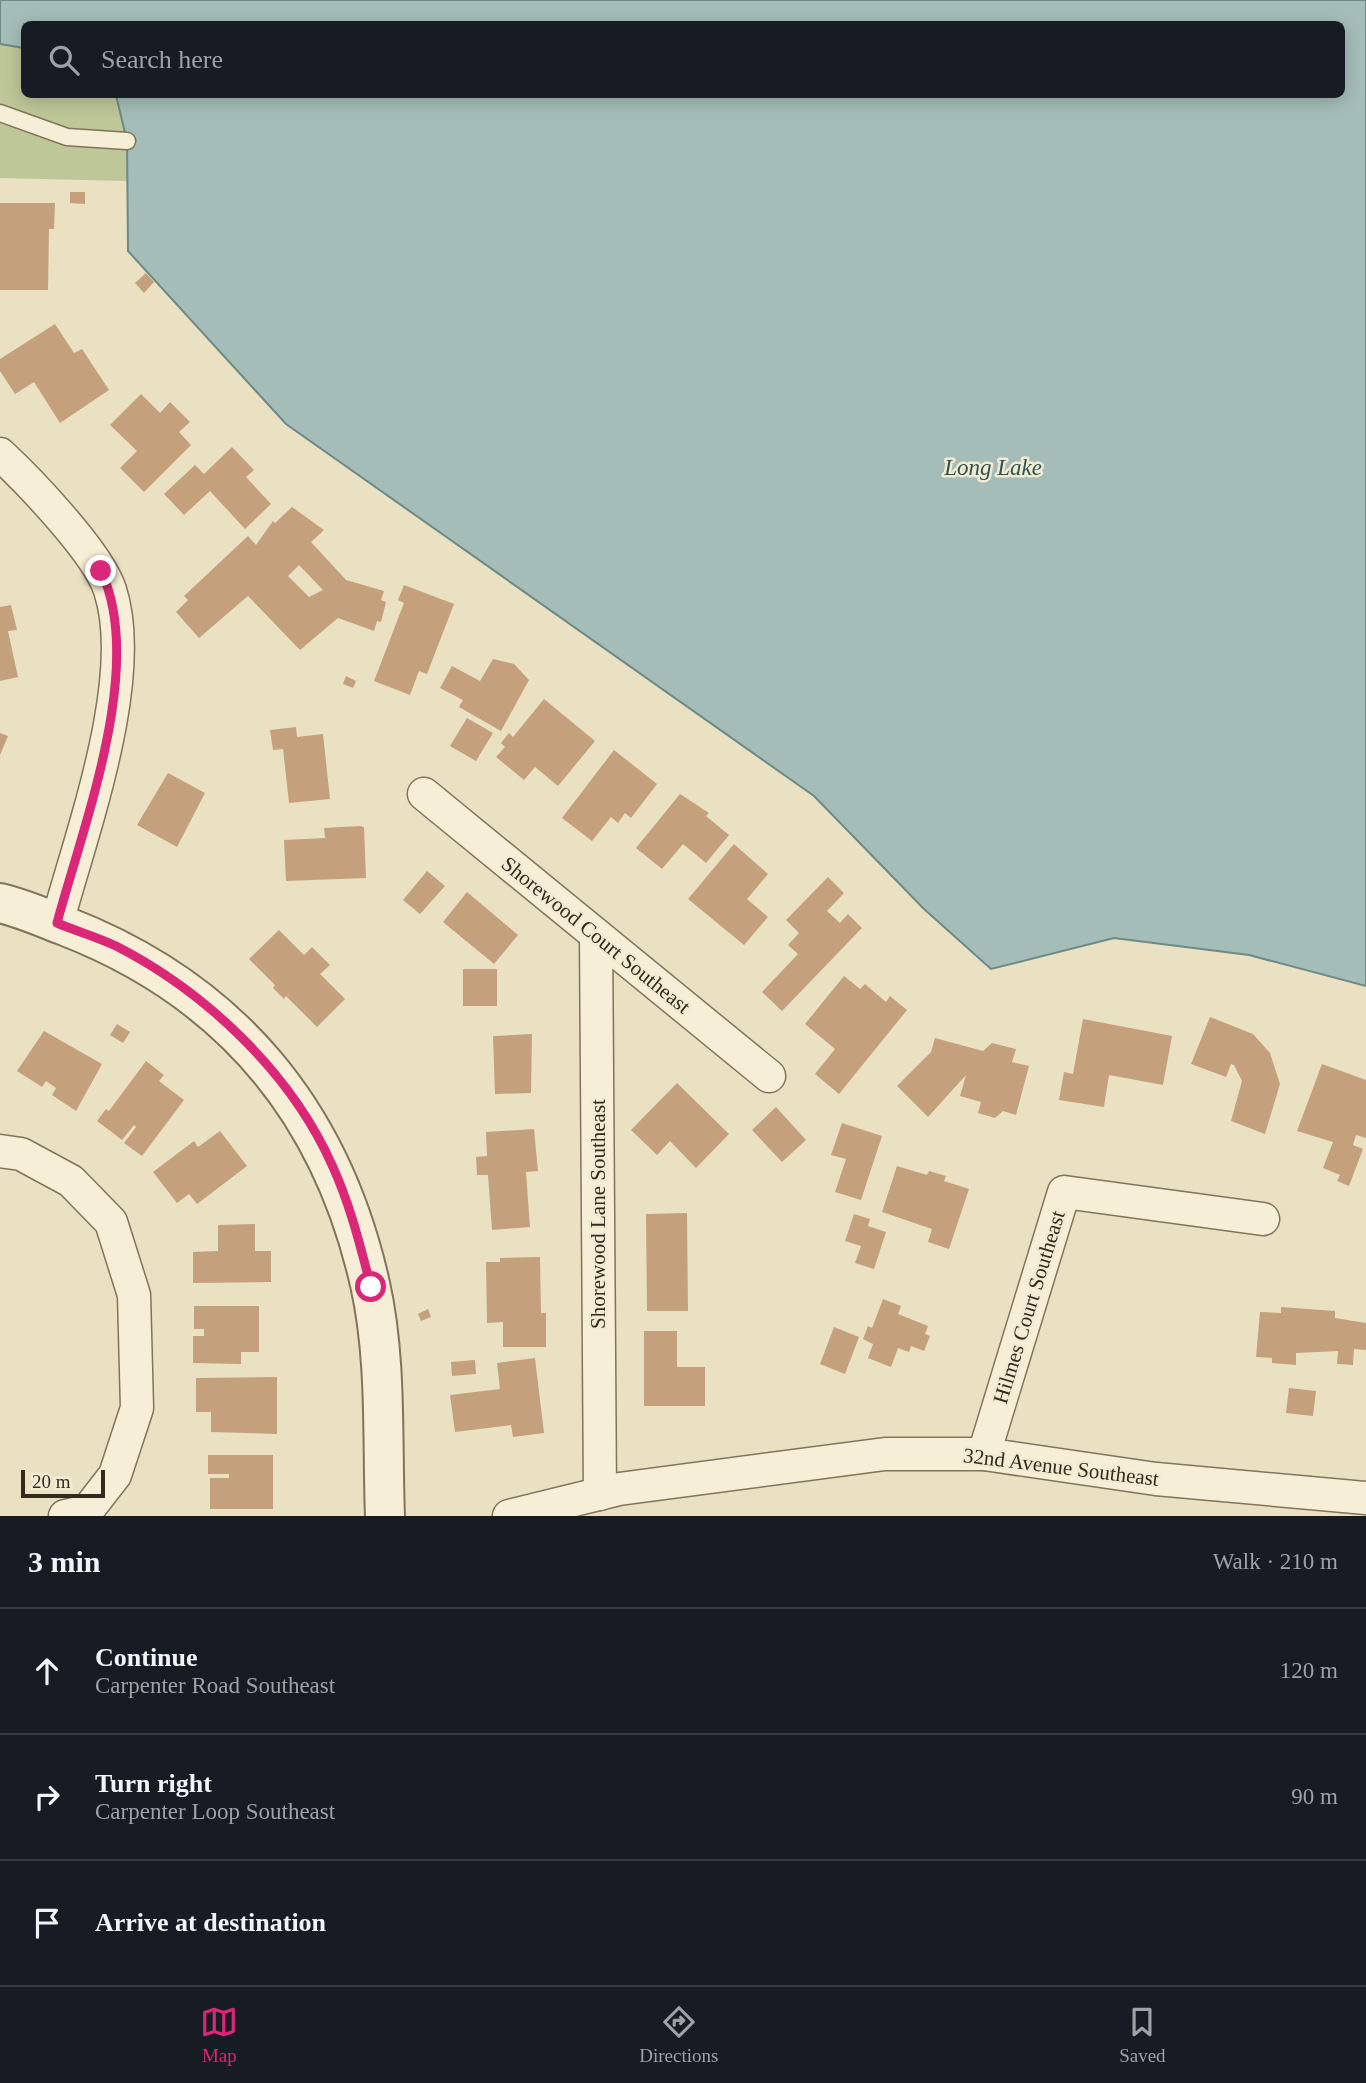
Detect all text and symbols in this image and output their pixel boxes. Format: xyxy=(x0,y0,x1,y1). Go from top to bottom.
search box xyxy=(21,21,1345,98)
icon: search xyxy=(45,41,83,79)
text: Search here xyxy=(101,45,223,74)
water label: Long Lake xyxy=(943,455,1042,480)
route end xyxy=(85,555,116,586)
street label: Shorewood Court Southeast xyxy=(497,852,695,1019)
street label: Shorewood Lane Southeast xyxy=(586,1099,610,1329)
street label: Hilmes Court Southeast xyxy=(988,1207,1070,1406)
route start xyxy=(355,1271,386,1302)
street label: 32nd Avenue Southeast xyxy=(962,1443,1160,1491)
scale bar xyxy=(21,1467,105,1499)
text: 20 m xyxy=(32,1471,71,1492)
text: 3 min xyxy=(28,1545,101,1578)
text: Walk · 210 m xyxy=(1213,1549,1338,1574)
text: Continue xyxy=(95,1643,198,1672)
icon: ahead xyxy=(28,1652,66,1690)
text: 120 m xyxy=(1280,1658,1338,1683)
text: Carpenter Road Southeast xyxy=(95,1673,335,1698)
text: Turn right xyxy=(95,1769,212,1798)
icon: right xyxy=(28,1778,66,1816)
text: 90 m xyxy=(1291,1784,1338,1809)
text: Carpenter Loop Southeast xyxy=(95,1799,335,1824)
icon: arrive xyxy=(28,1904,66,1942)
text: Arrive at destination xyxy=(95,1908,326,1937)
tab: Map xyxy=(200,2003,238,2067)
tab: Directions xyxy=(639,2003,718,2067)
tab: Saved xyxy=(1119,2003,1166,2067)

